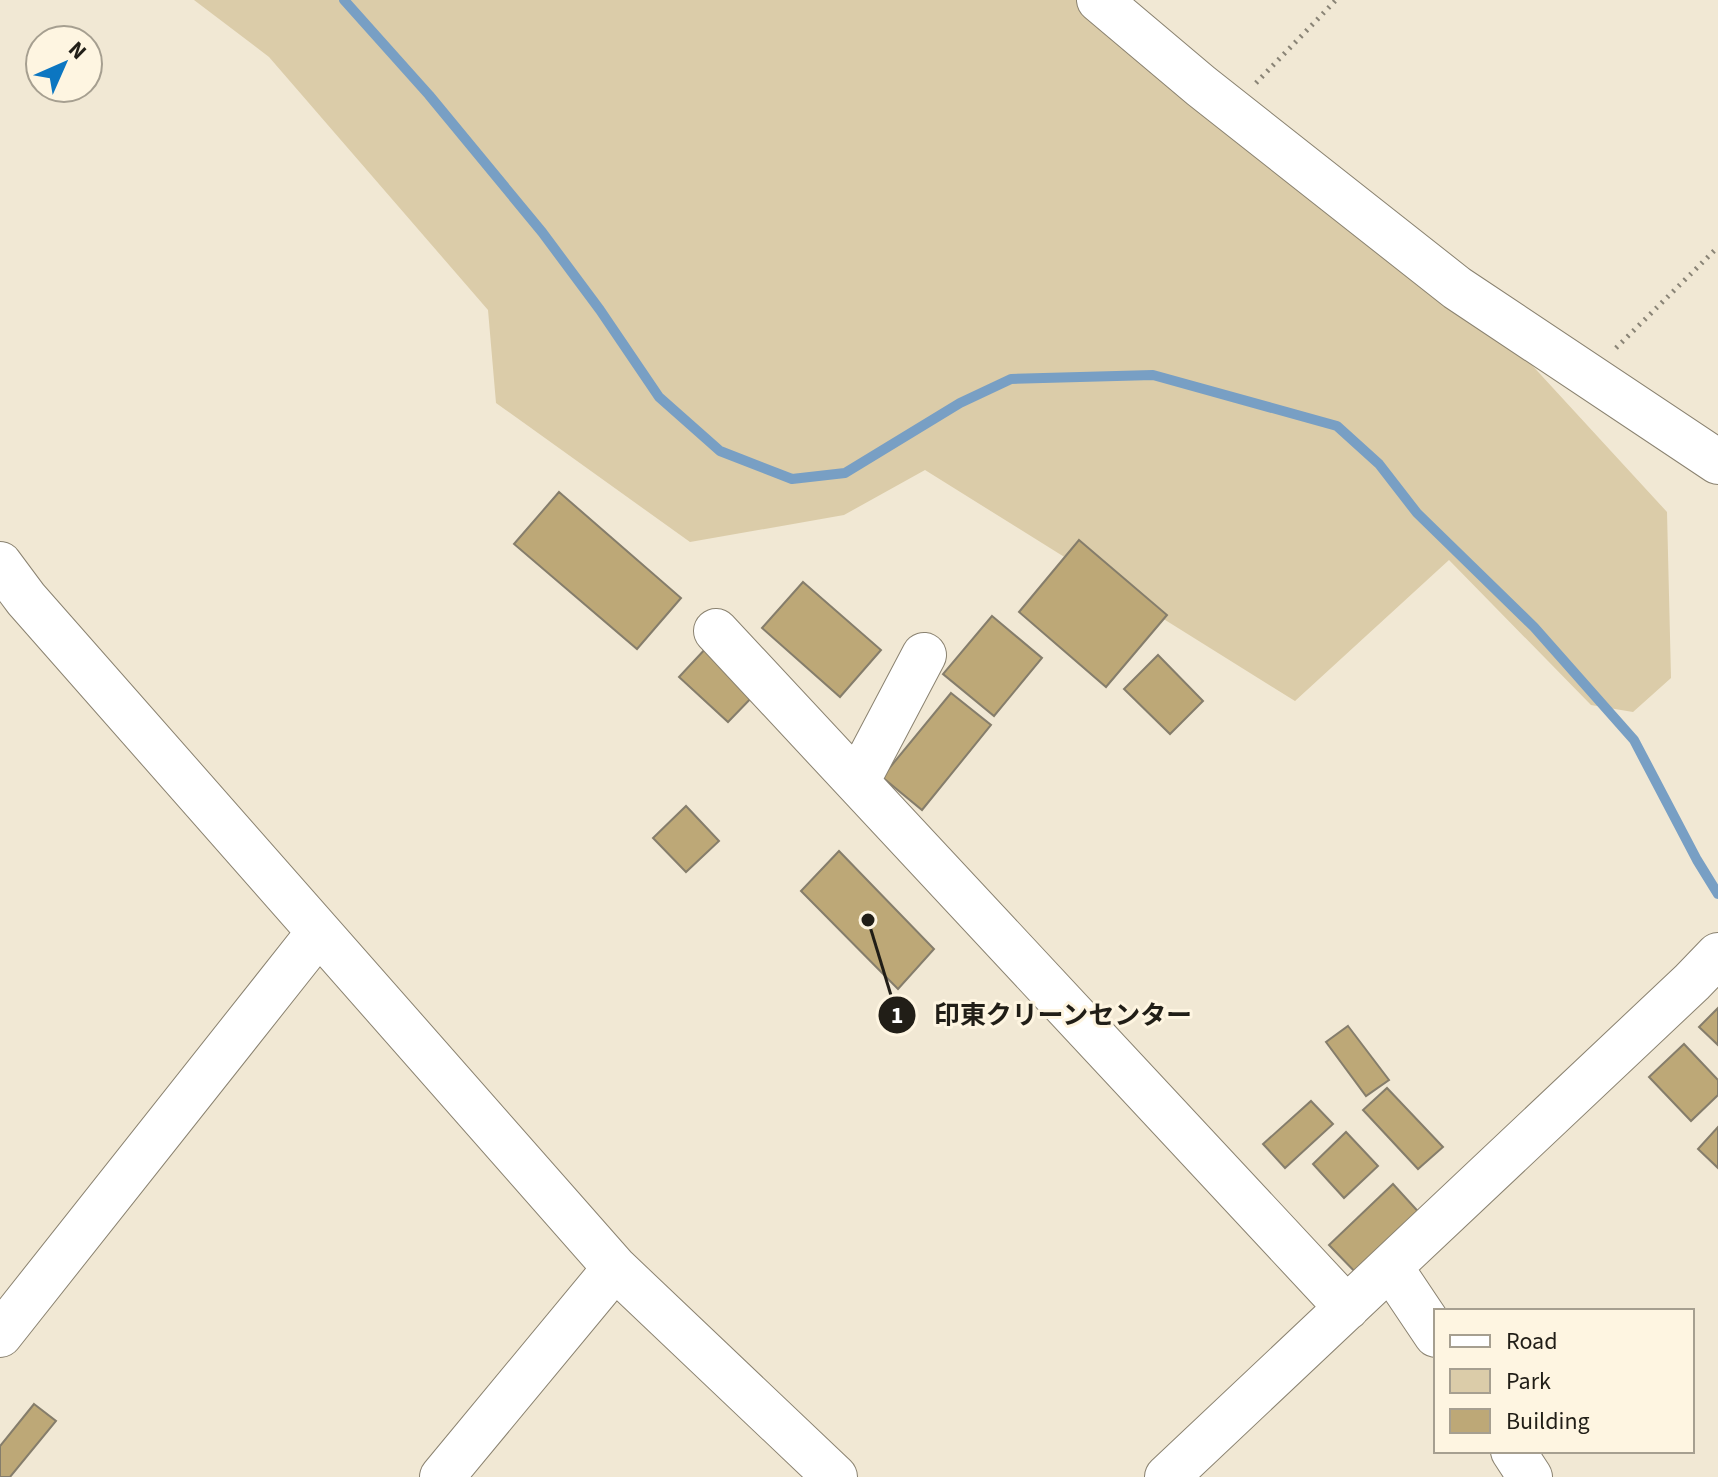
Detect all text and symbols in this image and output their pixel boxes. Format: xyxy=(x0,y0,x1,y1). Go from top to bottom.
north arrow xyxy=(24,24,104,104)
text: N xyxy=(61,34,94,67)
callout: 印東クリーンセンター xyxy=(877,990,1209,1040)
text: 印東クリーンセンター xyxy=(934,997,1192,1034)
text: 1 xyxy=(891,998,903,1033)
legend xyxy=(1434,1309,1694,1453)
text: Road xyxy=(1506,1324,1558,1359)
text: Park xyxy=(1506,1364,1551,1399)
text: Building xyxy=(1506,1404,1590,1439)

